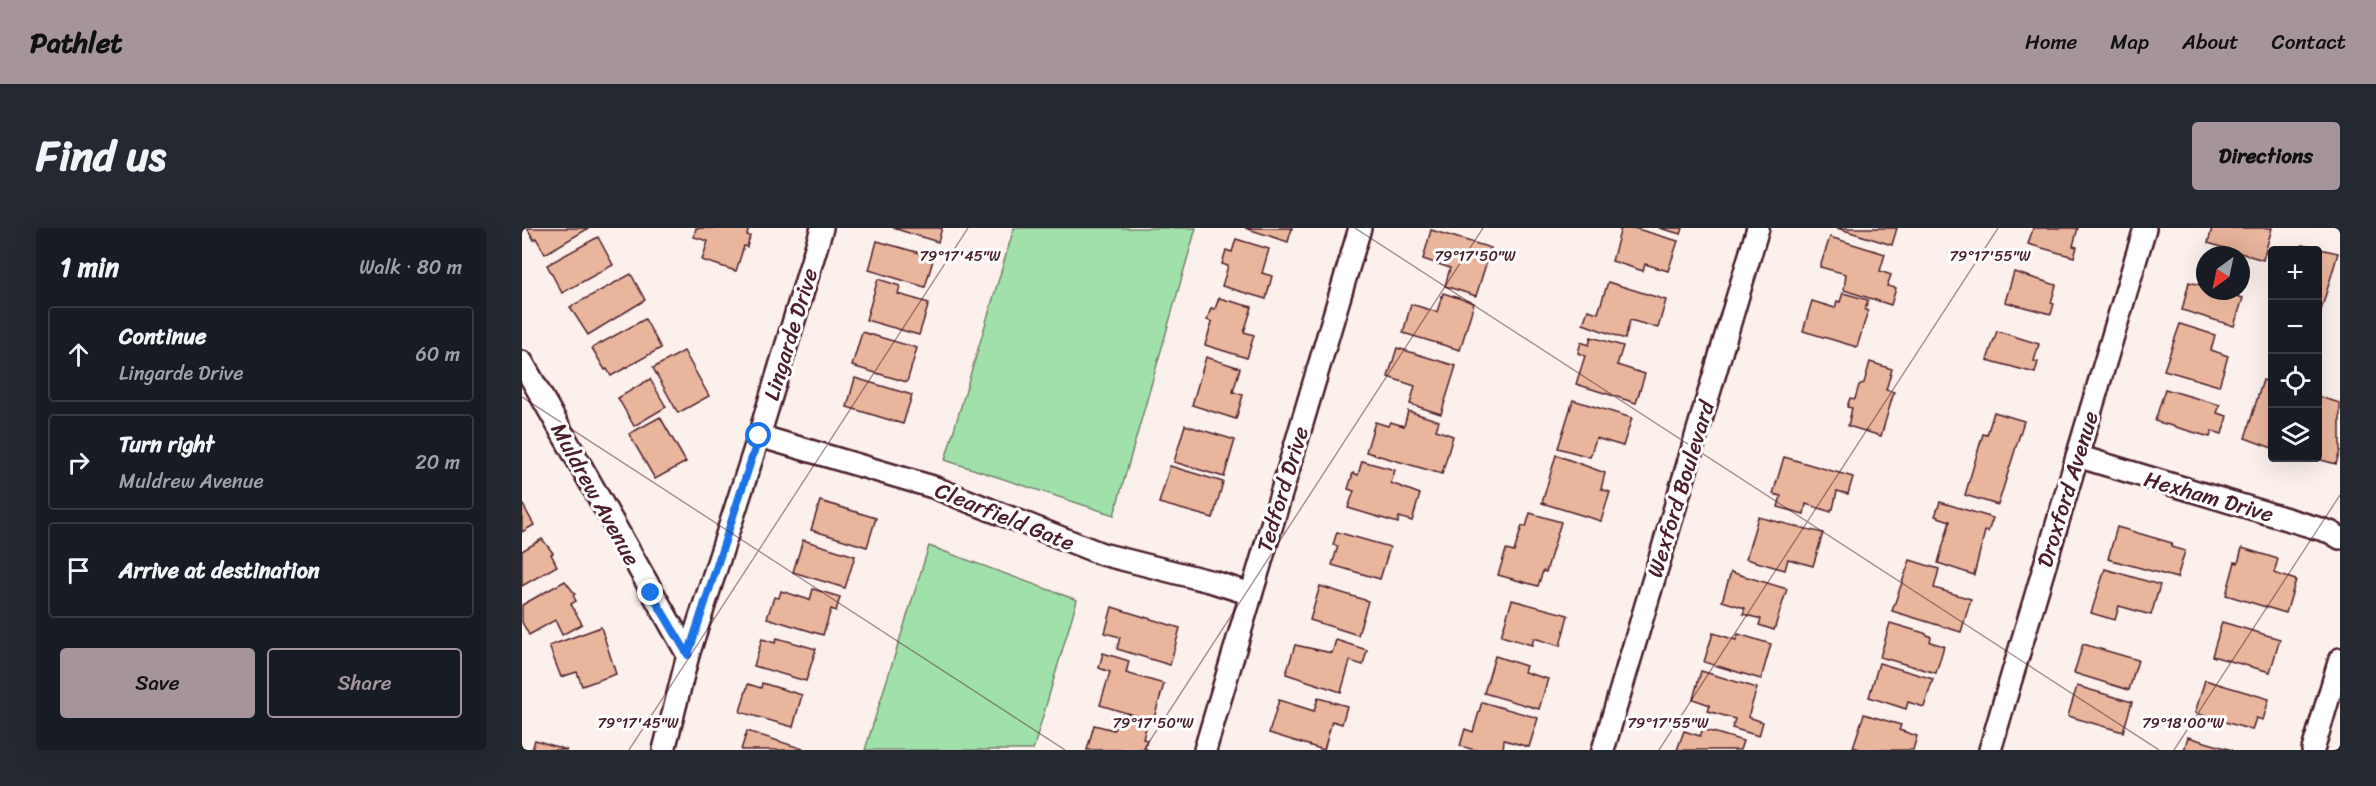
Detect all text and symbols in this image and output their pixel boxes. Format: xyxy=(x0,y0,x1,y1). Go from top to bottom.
text: Pathlet xyxy=(30,18,123,67)
text: Home xyxy=(2025,23,2077,61)
text: Map xyxy=(2110,23,2149,61)
text: About xyxy=(2182,23,2239,61)
text: Contact xyxy=(2272,23,2346,61)
text: Find us xyxy=(36,119,166,193)
button: Directions xyxy=(2192,122,2340,190)
text: 79°17'45"W xyxy=(919,243,1001,269)
text: 79°17'50"W xyxy=(1434,243,1516,269)
text: 79°17'55"W xyxy=(1950,243,2031,269)
text: 1 min xyxy=(60,244,119,290)
north arrow xyxy=(2196,246,2250,300)
map controls xyxy=(2268,246,2322,462)
button: + xyxy=(2268,246,2322,300)
text: Walk · 80 m xyxy=(359,250,462,285)
street label: Lingarde Drive xyxy=(752,263,829,405)
button: − xyxy=(2268,300,2322,354)
text: Continue xyxy=(119,317,207,356)
text: 60 m xyxy=(415,337,460,372)
icon: ahead xyxy=(62,338,95,371)
button: locate xyxy=(2268,354,2322,408)
text: Lingarde Drive xyxy=(119,356,244,391)
street label: Wexford Boulevard xyxy=(1635,395,1726,582)
street label: Droxford Avenue xyxy=(2025,406,2110,572)
button: layers xyxy=(2268,408,2322,462)
street label: Muldrew Avenue xyxy=(540,415,651,573)
street label: Tedford Drive xyxy=(1245,421,1320,557)
route start xyxy=(745,422,771,448)
text: Turn right xyxy=(119,425,214,464)
text: 20 m xyxy=(415,445,460,480)
icon: right xyxy=(62,446,95,479)
street label: Hexham Drive xyxy=(2140,459,2278,534)
text: Muldrew Avenue xyxy=(119,464,264,499)
street label: Clearfield Gate xyxy=(929,471,1081,562)
text: Arrive at destination xyxy=(119,551,320,590)
icon: arrive xyxy=(62,554,95,587)
route end xyxy=(637,579,663,605)
button: Save xyxy=(60,648,255,718)
button: Share xyxy=(267,648,462,718)
text: 79°17'45"W xyxy=(597,710,679,736)
text: 79°17'50"W xyxy=(1112,710,1194,736)
text: 79°17'55"W xyxy=(1628,710,1709,736)
text: 79°18'00"W xyxy=(2142,710,2224,736)

